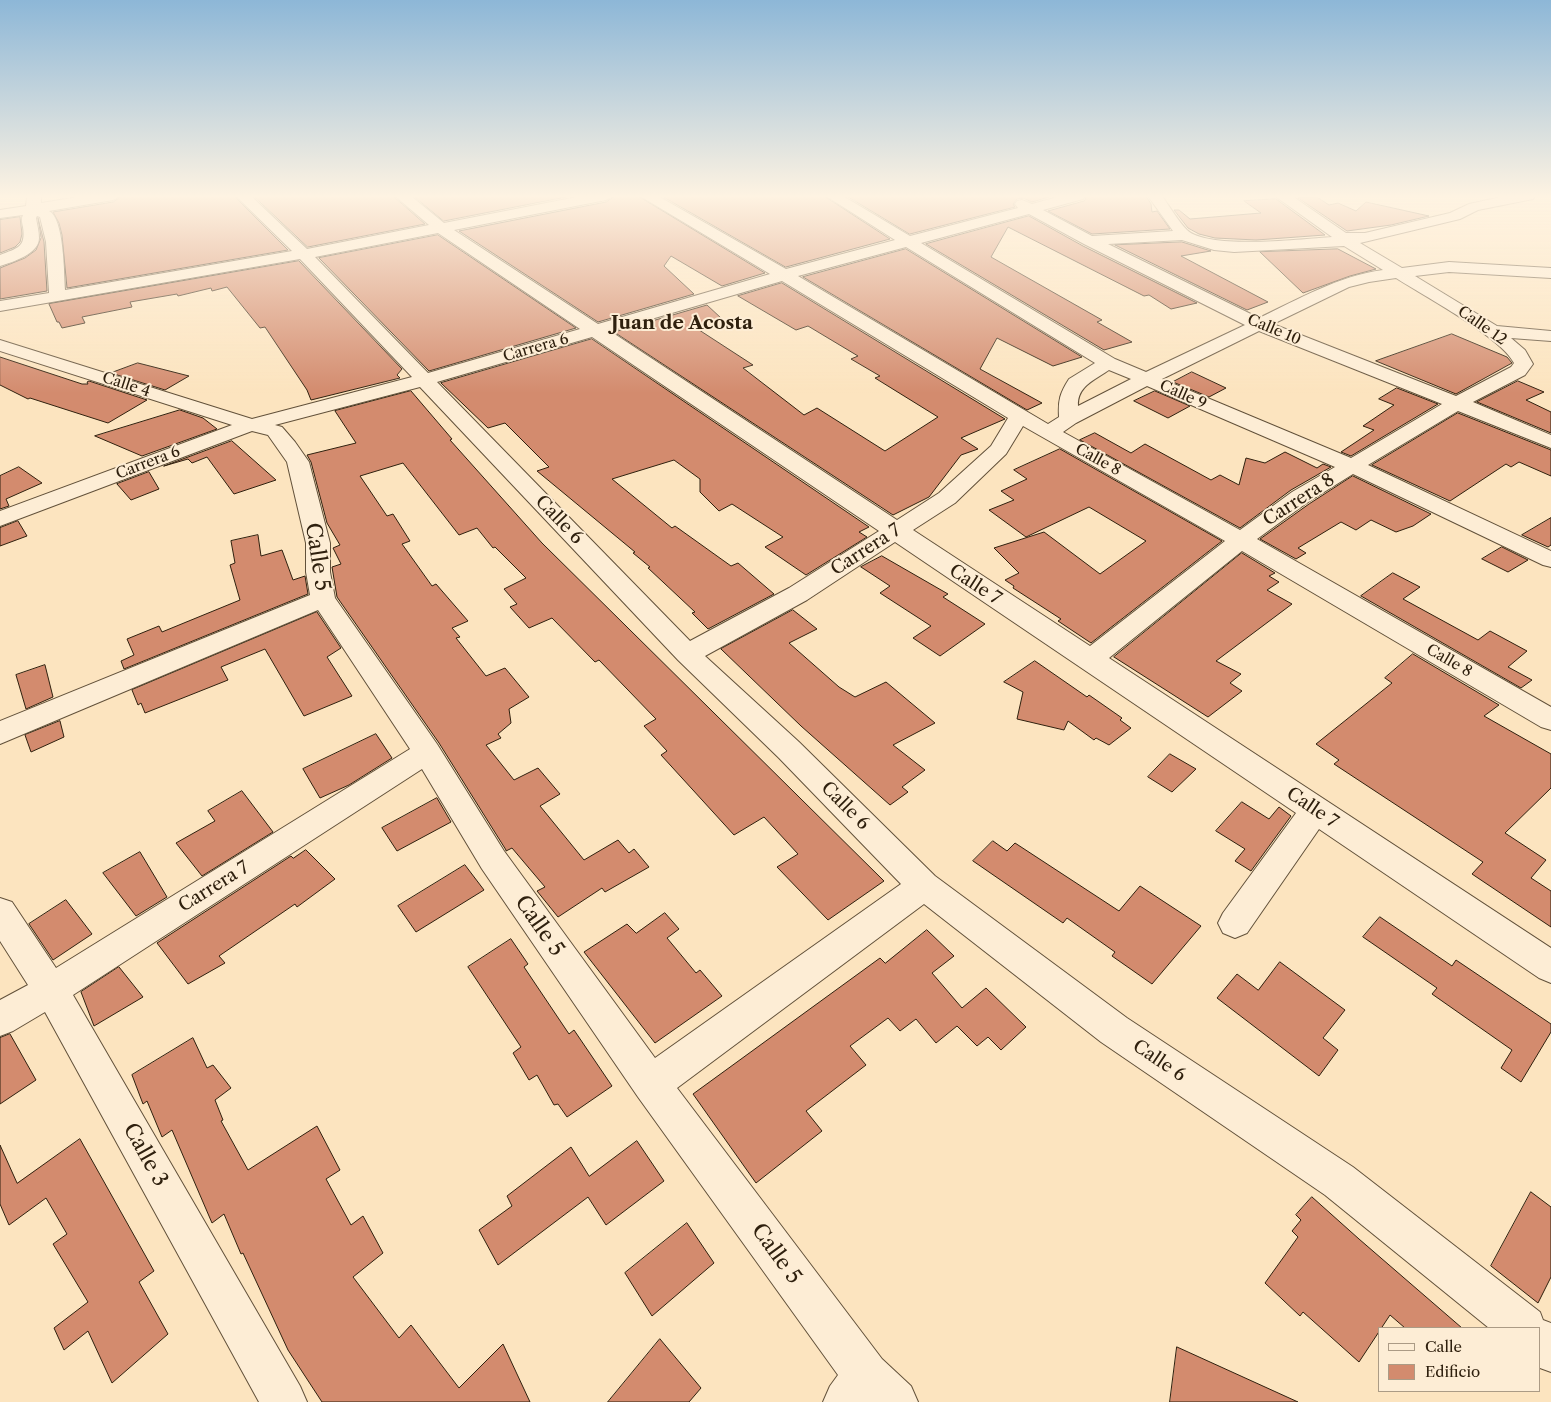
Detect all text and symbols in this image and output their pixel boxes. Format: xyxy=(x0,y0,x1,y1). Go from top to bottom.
street label: Calle 12 xyxy=(1454,303,1510,349)
street label: Calle 10 xyxy=(1244,311,1304,349)
district label: Juan de Acosta xyxy=(611,313,753,335)
street label: Carrera 6 xyxy=(501,330,571,366)
street label: Calle 4 xyxy=(100,369,152,401)
street label: Calle 9 xyxy=(1157,377,1209,413)
street label: Calle 8 xyxy=(1072,440,1124,480)
street label: Carrera 6 xyxy=(113,443,183,483)
street label: Carrera 8 xyxy=(1259,469,1339,531)
street label: Calle 6 xyxy=(531,491,587,549)
street label: Carrera 7 xyxy=(827,519,905,581)
street label: Calle 5 xyxy=(299,521,335,593)
street label: Calle 7 xyxy=(945,560,1005,610)
street label: Calle 8 xyxy=(1423,641,1475,681)
street label: Calle 6 xyxy=(816,777,874,835)
street label: Calle 7 xyxy=(1282,783,1342,833)
street label: Carrera 7 xyxy=(175,857,253,917)
street label: Calle 5 xyxy=(509,891,569,961)
street label: Calle 6 xyxy=(1128,1035,1190,1087)
street label: Calle 3 xyxy=(117,1119,173,1191)
street label: Calle 5 xyxy=(746,1219,806,1289)
legend xyxy=(1378,1327,1541,1392)
text: Calle xyxy=(1425,1337,1462,1356)
text: Edificio xyxy=(1425,1362,1480,1381)

